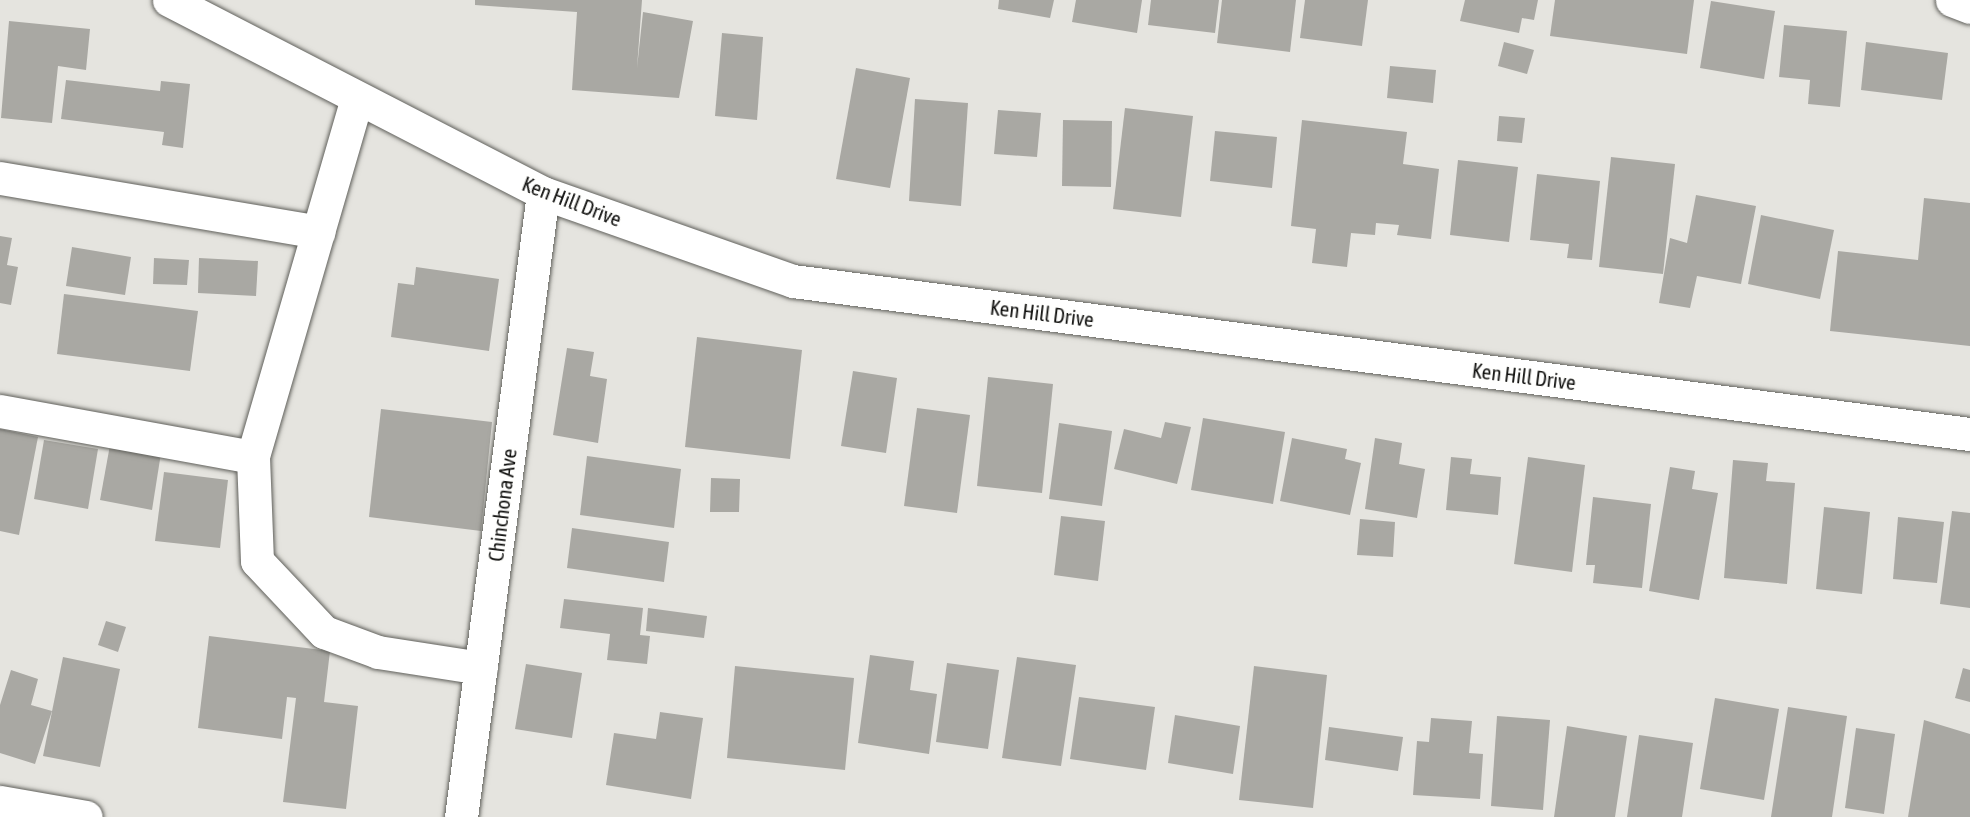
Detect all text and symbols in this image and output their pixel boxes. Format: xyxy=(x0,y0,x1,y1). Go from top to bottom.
street label: Ken Hill Drive xyxy=(519,171,625,231)
street label: Ken Hill Drive xyxy=(989,294,1095,332)
street label: Ken Hill Drive xyxy=(1471,357,1577,395)
street label: Chinchona Ave xyxy=(483,447,521,563)

